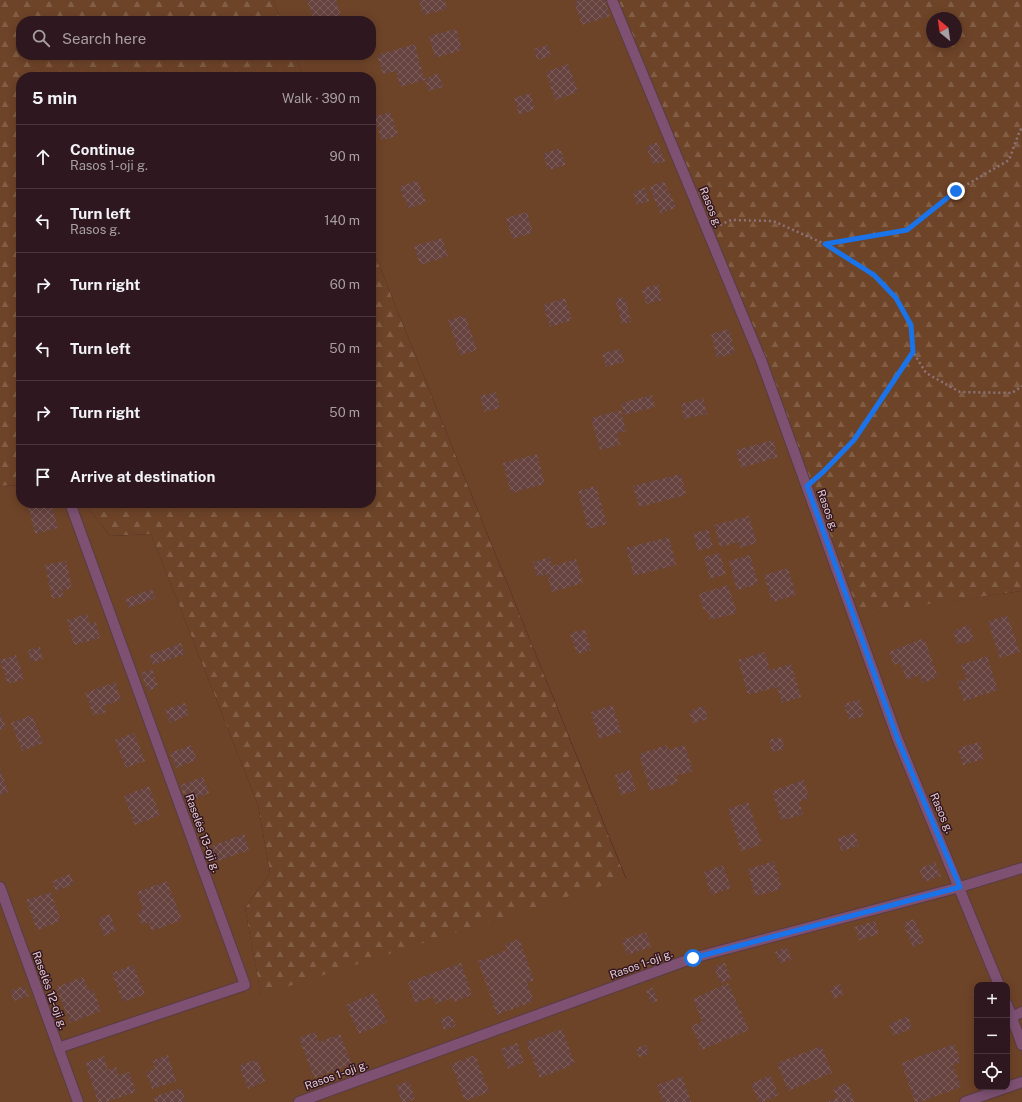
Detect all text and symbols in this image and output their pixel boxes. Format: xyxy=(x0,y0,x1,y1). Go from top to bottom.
north arrow xyxy=(926,12,962,48)
search box xyxy=(16,16,376,60)
icon: search xyxy=(30,27,52,49)
text: Search here xyxy=(62,30,146,47)
text: 5 min xyxy=(32,88,77,108)
text: Walk · 390 m xyxy=(282,91,360,106)
text: Continue xyxy=(70,141,135,158)
icon: ahead xyxy=(32,146,54,168)
text: 90 m xyxy=(330,149,360,164)
text: Rasos 1-oji g. xyxy=(70,158,148,173)
route end xyxy=(947,182,965,200)
street label: Rasos g. xyxy=(697,185,725,229)
text: Turn left xyxy=(70,205,131,222)
icon: left xyxy=(32,210,54,232)
text: 140 m xyxy=(324,213,360,228)
text: Rasos g. xyxy=(70,222,120,237)
icon: right xyxy=(32,274,54,296)
text: Turn right xyxy=(70,276,140,293)
text: 60 m xyxy=(330,277,360,292)
icon: left xyxy=(32,338,54,360)
text: Turn left xyxy=(70,340,131,357)
text: 50 m xyxy=(329,341,360,356)
icon: right xyxy=(32,402,54,424)
text: Turn right xyxy=(70,404,140,421)
text: 50 m xyxy=(329,405,360,420)
icon: arrive xyxy=(32,466,54,488)
text: Arrive at destination xyxy=(70,468,215,485)
street label: Rasos g. xyxy=(815,488,841,532)
street label: Rasos g. xyxy=(928,791,956,835)
street label: Raselės 13-oji g. xyxy=(183,792,223,874)
street label: Rasos 1-oji g. xyxy=(608,947,674,981)
route start xyxy=(684,949,702,967)
street label: Raselės 12-oji g. xyxy=(30,950,70,1030)
map controls xyxy=(974,982,1010,1090)
button: + xyxy=(974,982,1010,1018)
button: − xyxy=(974,1018,1010,1054)
button: locate xyxy=(974,1054,1010,1090)
street label: Rasos 1-oji g. xyxy=(303,1058,369,1092)

